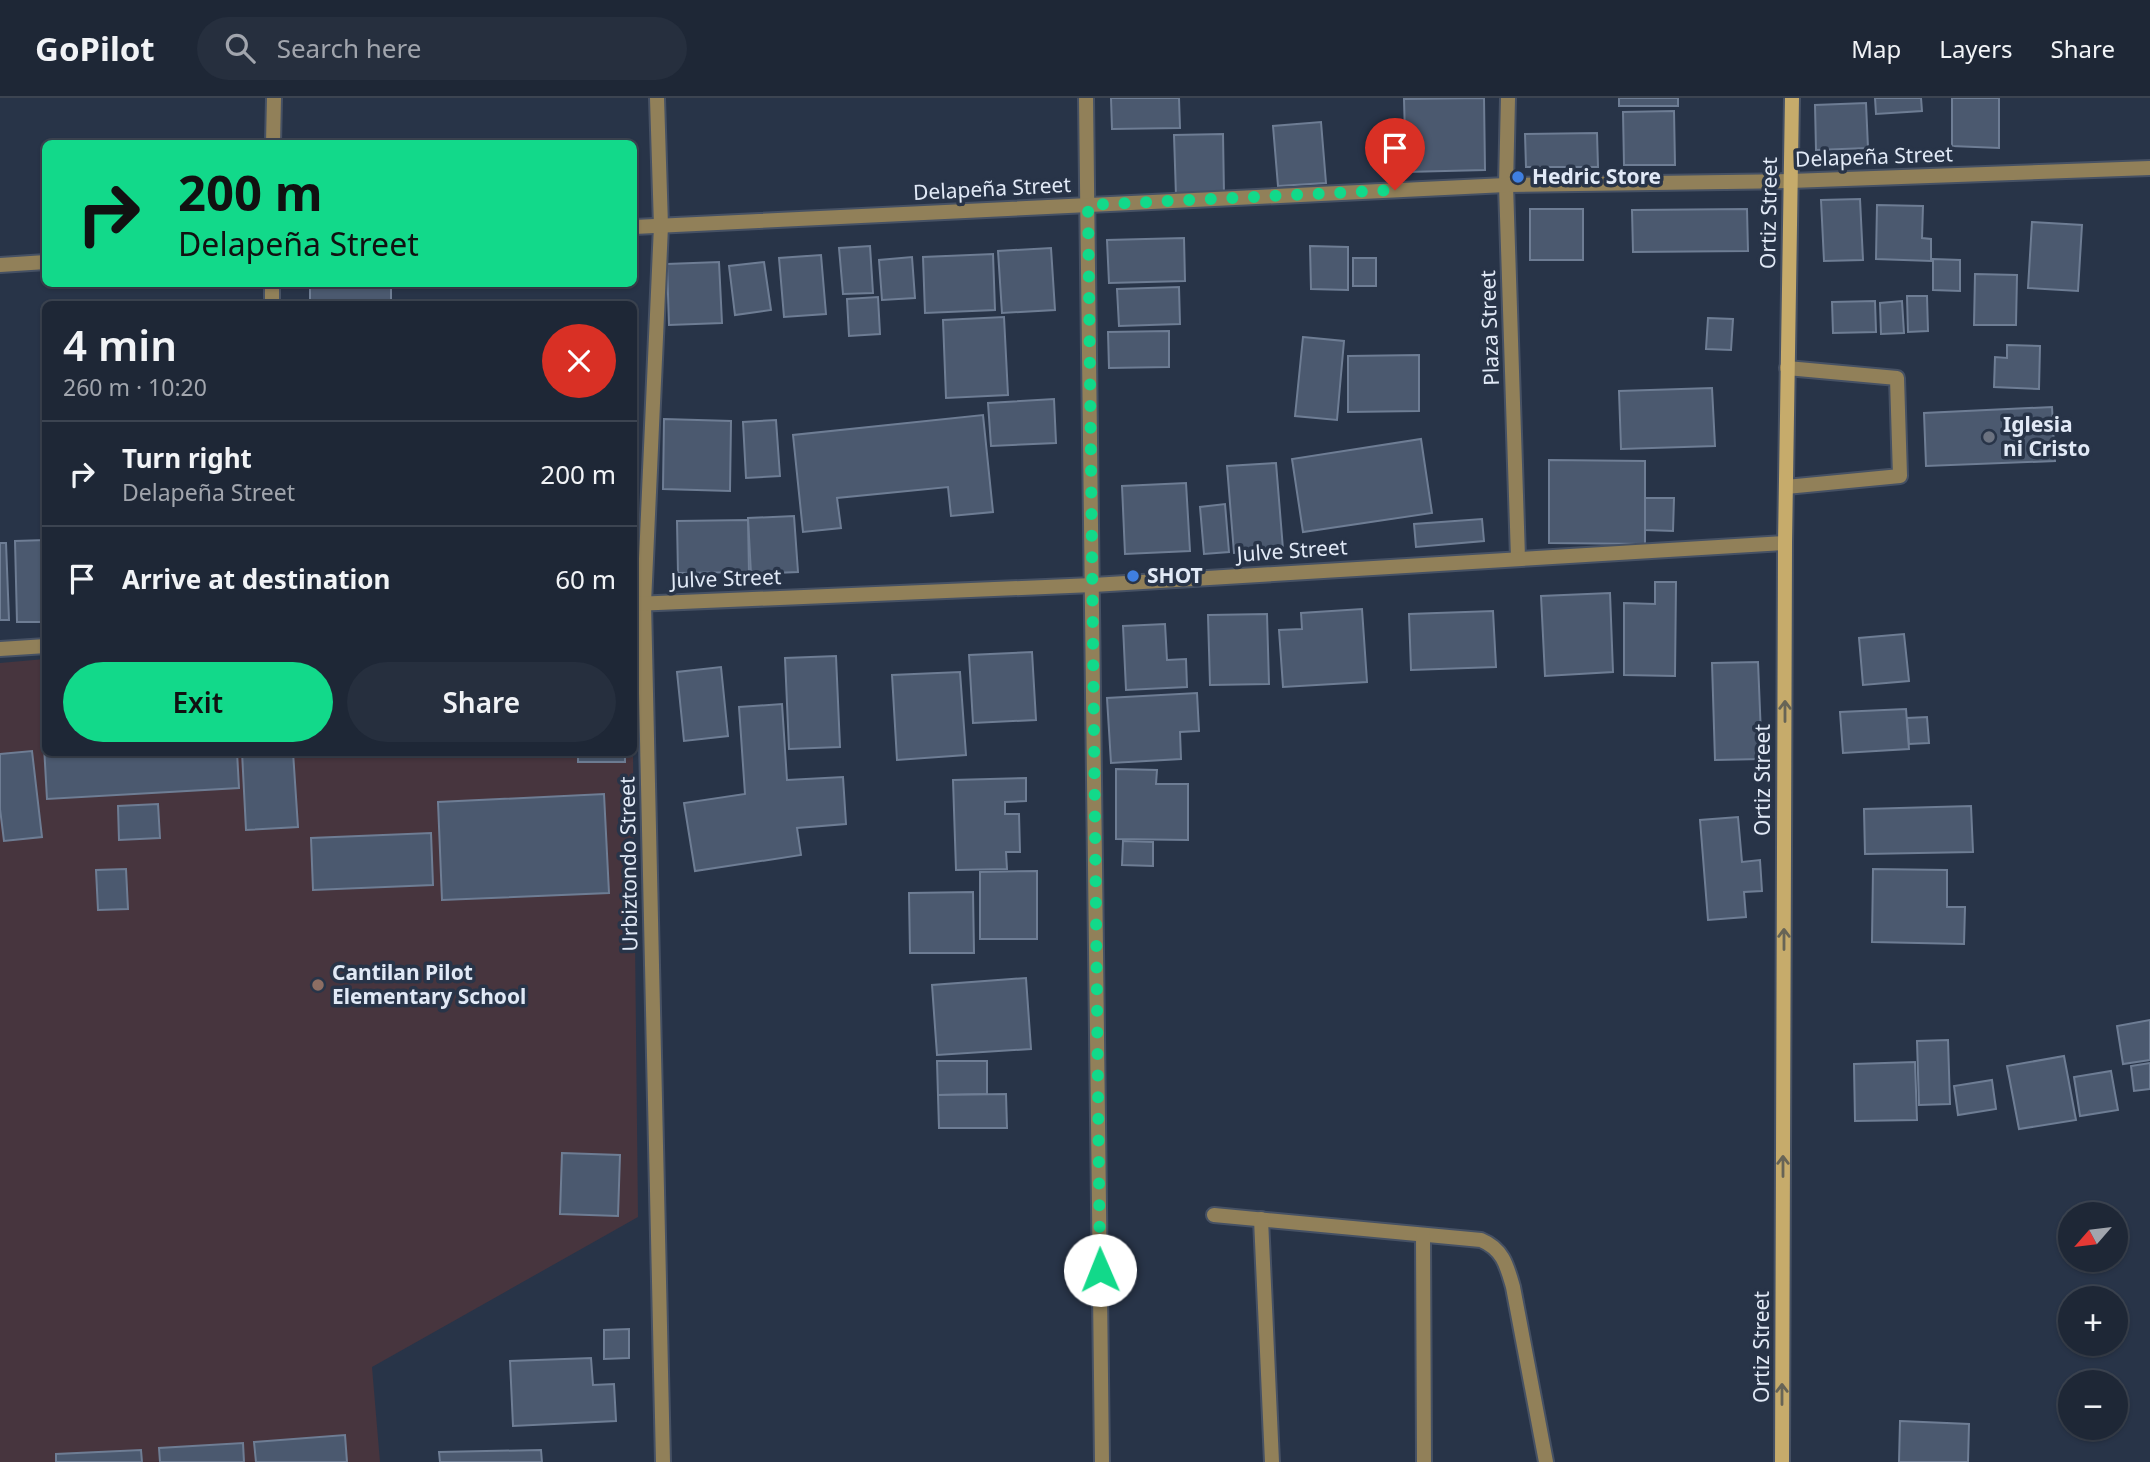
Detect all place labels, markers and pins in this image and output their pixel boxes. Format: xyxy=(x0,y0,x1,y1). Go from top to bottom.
pin xyxy=(1365,118,1425,190)
place label: Hedric Store xyxy=(1532,162,1661,190)
marker: Hedric Store xyxy=(1510,169,1526,185)
place label: Iglesia ni Cristo xyxy=(2003,410,2090,462)
marker: Iglesia ni Cristo xyxy=(1981,429,1997,445)
place label: SHOT xyxy=(1147,561,1203,589)
marker: SHOT xyxy=(1125,568,1141,584)
place label: Cantilan Pilot Elementary School xyxy=(332,958,526,1010)
marker: Cantilan Pilot Elementary School xyxy=(310,977,326,993)

